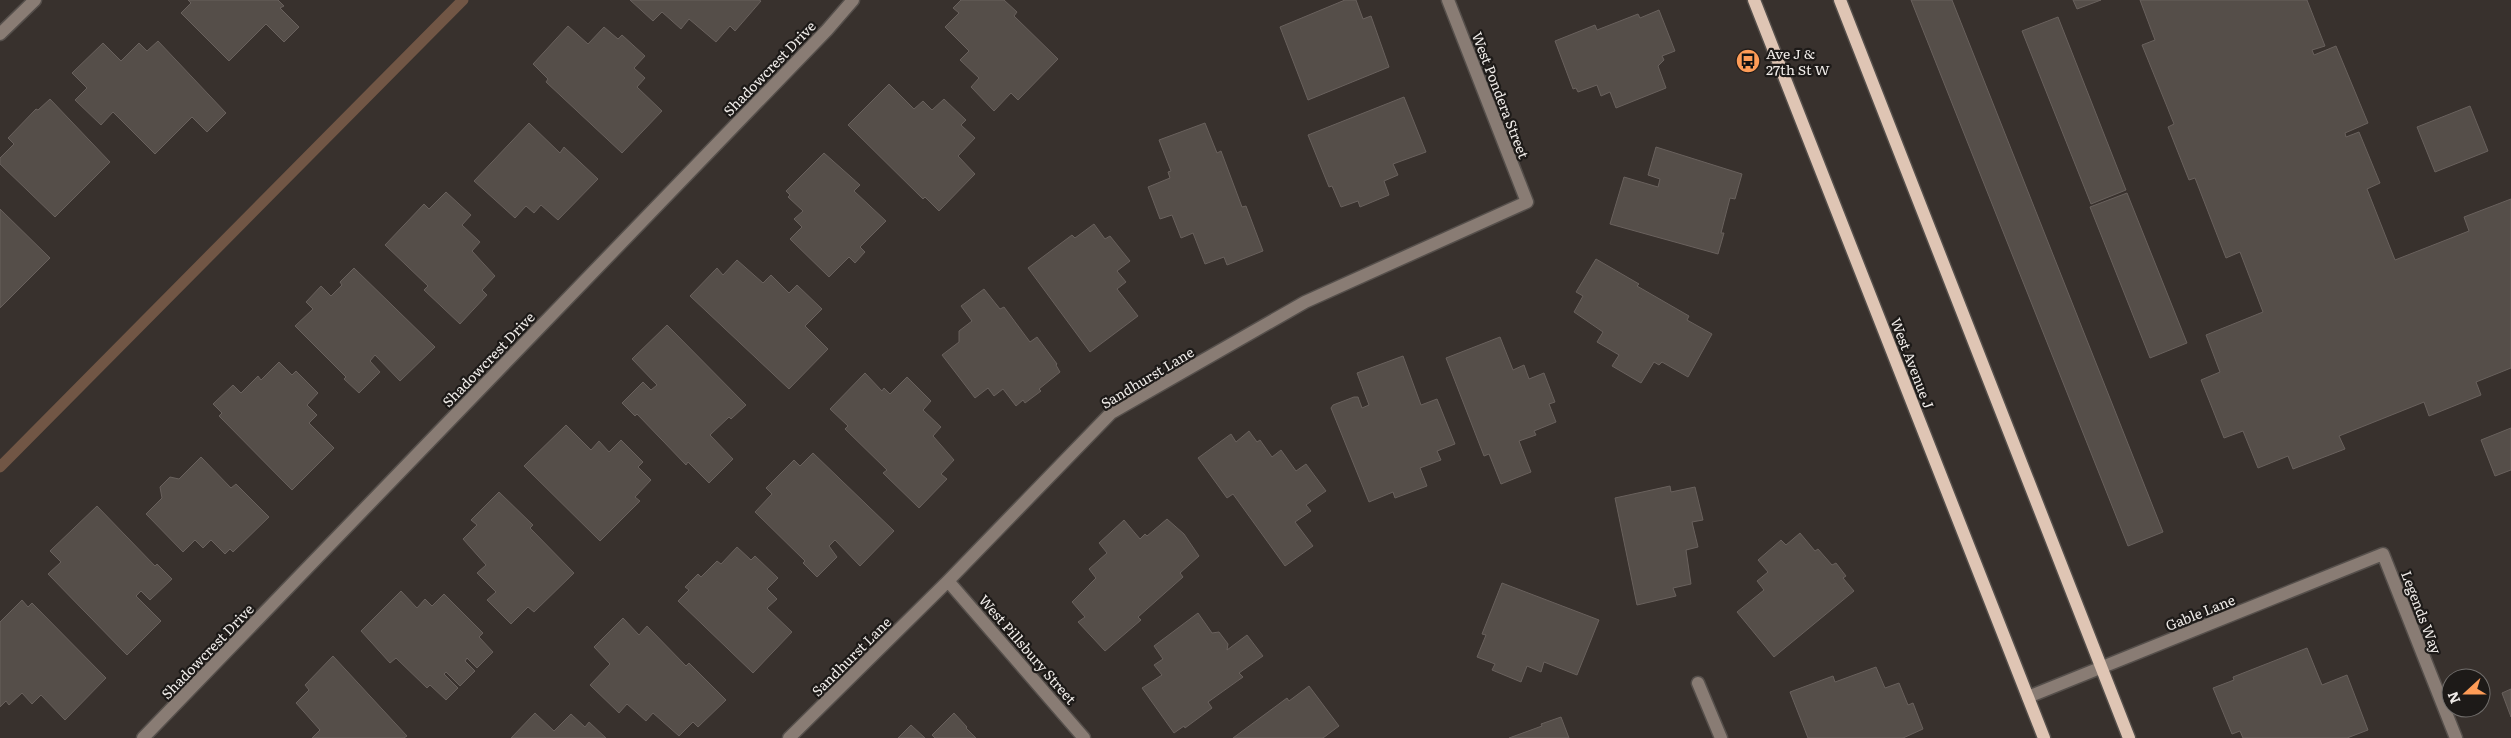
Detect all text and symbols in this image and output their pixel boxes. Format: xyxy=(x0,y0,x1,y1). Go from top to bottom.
street label: Shadowcrest Drive xyxy=(718,16,820,120)
street label: West Pondera Street xyxy=(1468,29,1534,161)
place label: Ave J & 27th St W xyxy=(1766,43,1830,79)
bus stop icon: Ave J & 27th St W xyxy=(1735,48,1761,74)
street label: Shadowcrest Drive xyxy=(437,307,539,411)
street label: West Avenue J xyxy=(1887,315,1940,411)
street label: Sandhurst Lane xyxy=(1097,341,1197,413)
street label: Legends Way xyxy=(2397,568,2447,657)
street label: Gable Lane xyxy=(2162,589,2238,635)
street label: West Pillsbury Street xyxy=(975,590,1081,708)
street label: Shadowcrest Drive xyxy=(156,599,258,703)
street label: Sandhurst Lane xyxy=(807,612,895,700)
north arrow xyxy=(2441,668,2491,718)
text: N xyxy=(2441,689,2464,707)

